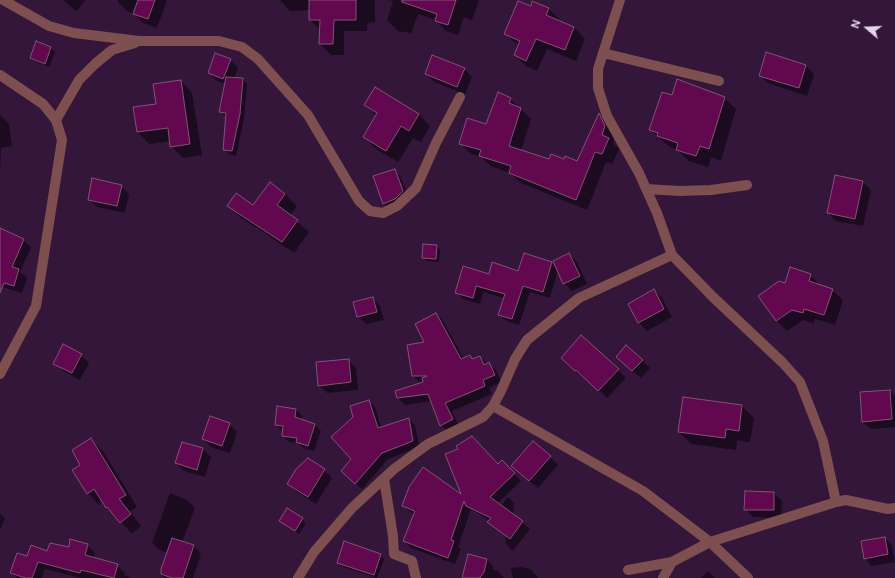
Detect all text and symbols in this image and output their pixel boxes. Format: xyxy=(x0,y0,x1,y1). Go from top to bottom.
north arrow xyxy=(847,8,887,48)
text: N xyxy=(848,18,864,30)

